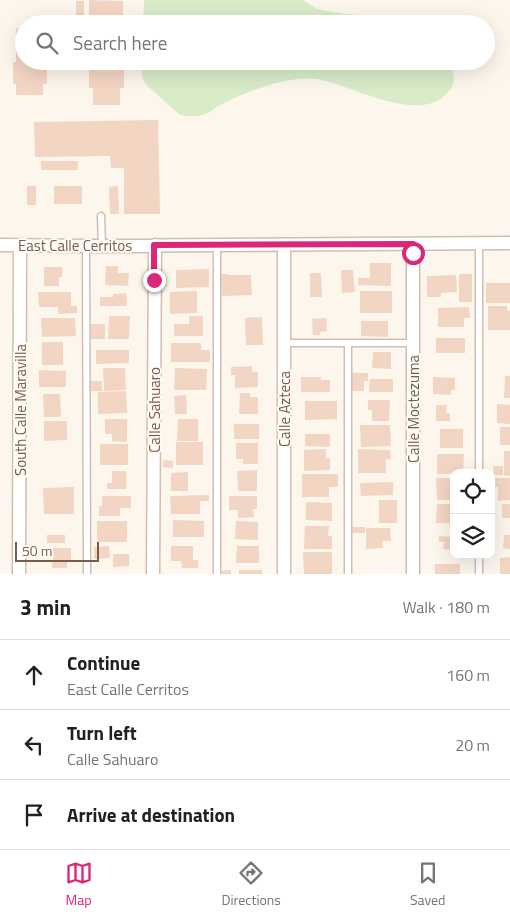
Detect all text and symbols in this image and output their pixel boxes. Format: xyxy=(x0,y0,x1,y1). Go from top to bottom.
search box xyxy=(15,15,495,70)
text: Search here xyxy=(73,28,167,57)
icon: search xyxy=(33,29,61,57)
street label: East Calle Cerritos xyxy=(18,234,132,257)
route start xyxy=(402,242,425,265)
route end xyxy=(143,269,166,292)
street label: South Calle Maravilla xyxy=(9,344,32,476)
street label: Calle Moctezuma xyxy=(402,354,425,463)
street label: Calle Sahuaro xyxy=(143,367,166,453)
street label: Calle Azteca xyxy=(273,370,296,447)
map controls xyxy=(450,469,495,559)
button: locate xyxy=(450,469,495,514)
button: layers xyxy=(450,514,495,559)
scale bar xyxy=(15,539,99,562)
text: 50 m xyxy=(22,540,52,561)
text: 3 min xyxy=(20,591,71,623)
text: Walk · 180 m xyxy=(402,595,490,619)
text: Continue xyxy=(67,648,140,677)
icon: ahead xyxy=(20,661,48,689)
text: 160 m xyxy=(446,663,490,687)
text: East Calle Cerritos xyxy=(67,677,189,701)
text: Turn left xyxy=(67,718,137,747)
icon: left xyxy=(20,731,48,759)
text: 20 m xyxy=(455,733,490,757)
text: Calle Sahuaro xyxy=(67,747,158,771)
text: Arrive at destination xyxy=(67,800,235,829)
icon: arrive xyxy=(20,801,48,829)
tab: Map xyxy=(65,859,93,910)
tab: Directions xyxy=(222,859,281,910)
tab: Saved xyxy=(410,859,446,910)

